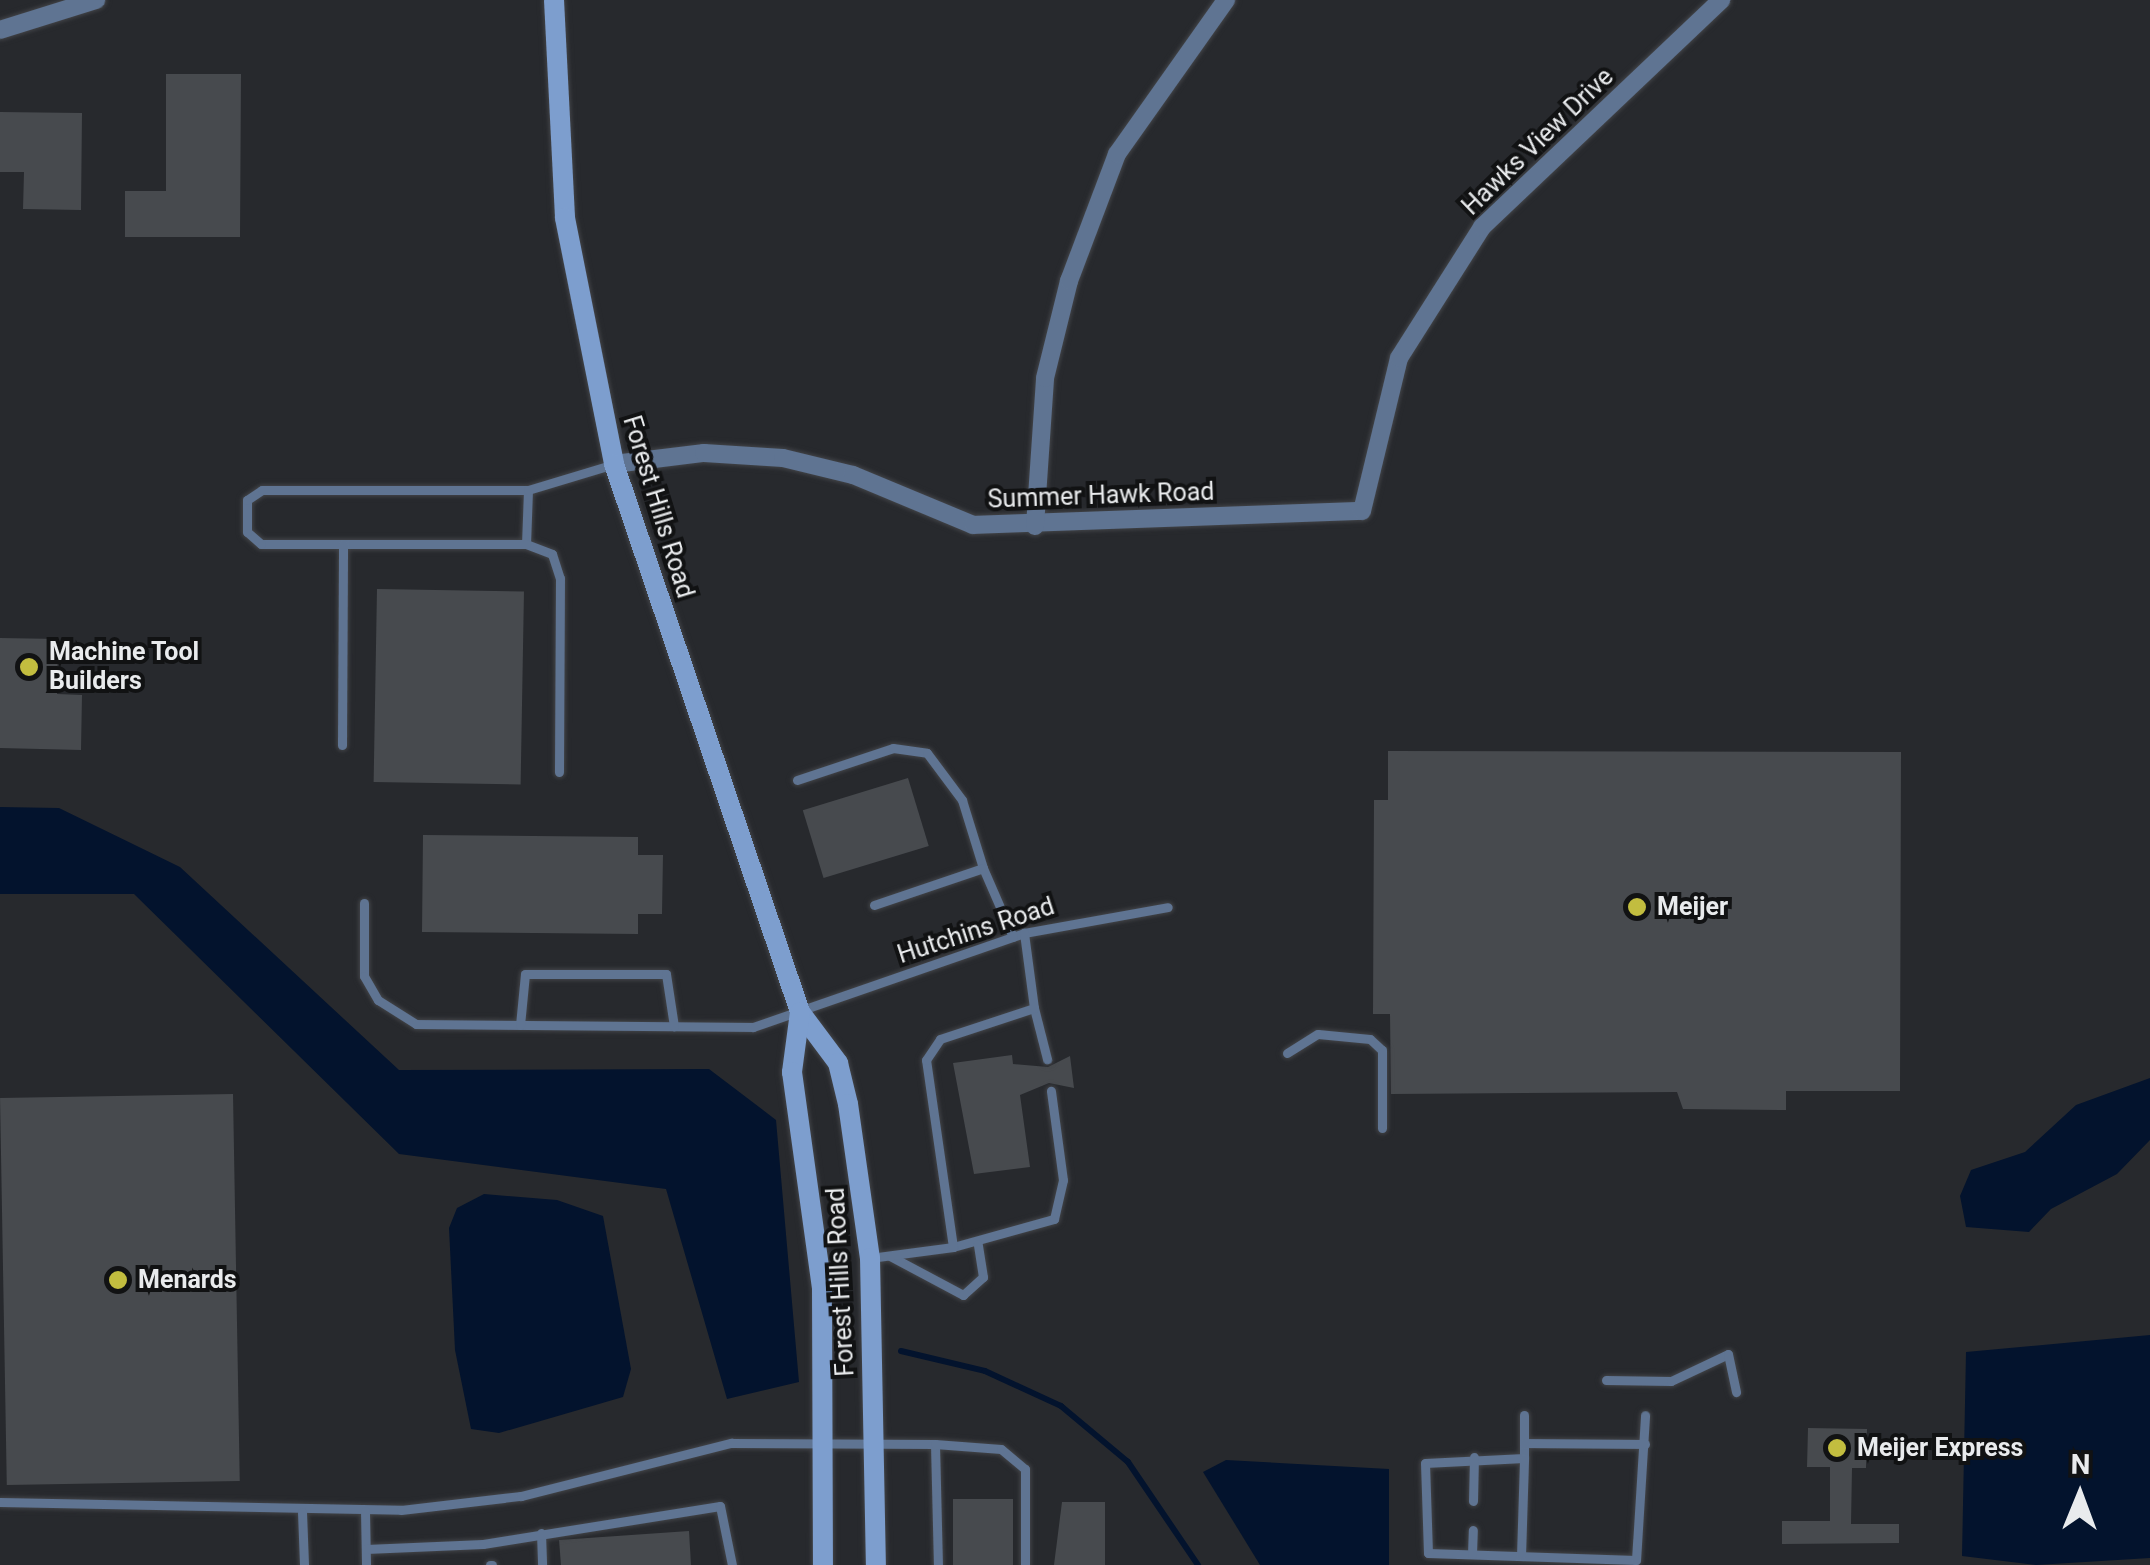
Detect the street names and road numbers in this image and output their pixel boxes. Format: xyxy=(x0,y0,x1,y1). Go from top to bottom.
street label: Hawks View Drive xyxy=(1456,62,1620,222)
street label: Forest Hills Road xyxy=(616,412,700,602)
street label: Summer Hawk Road xyxy=(987,477,1215,515)
street label: Hutchins Road xyxy=(894,892,1058,970)
street label: Forest Hills Road xyxy=(821,1187,861,1377)

